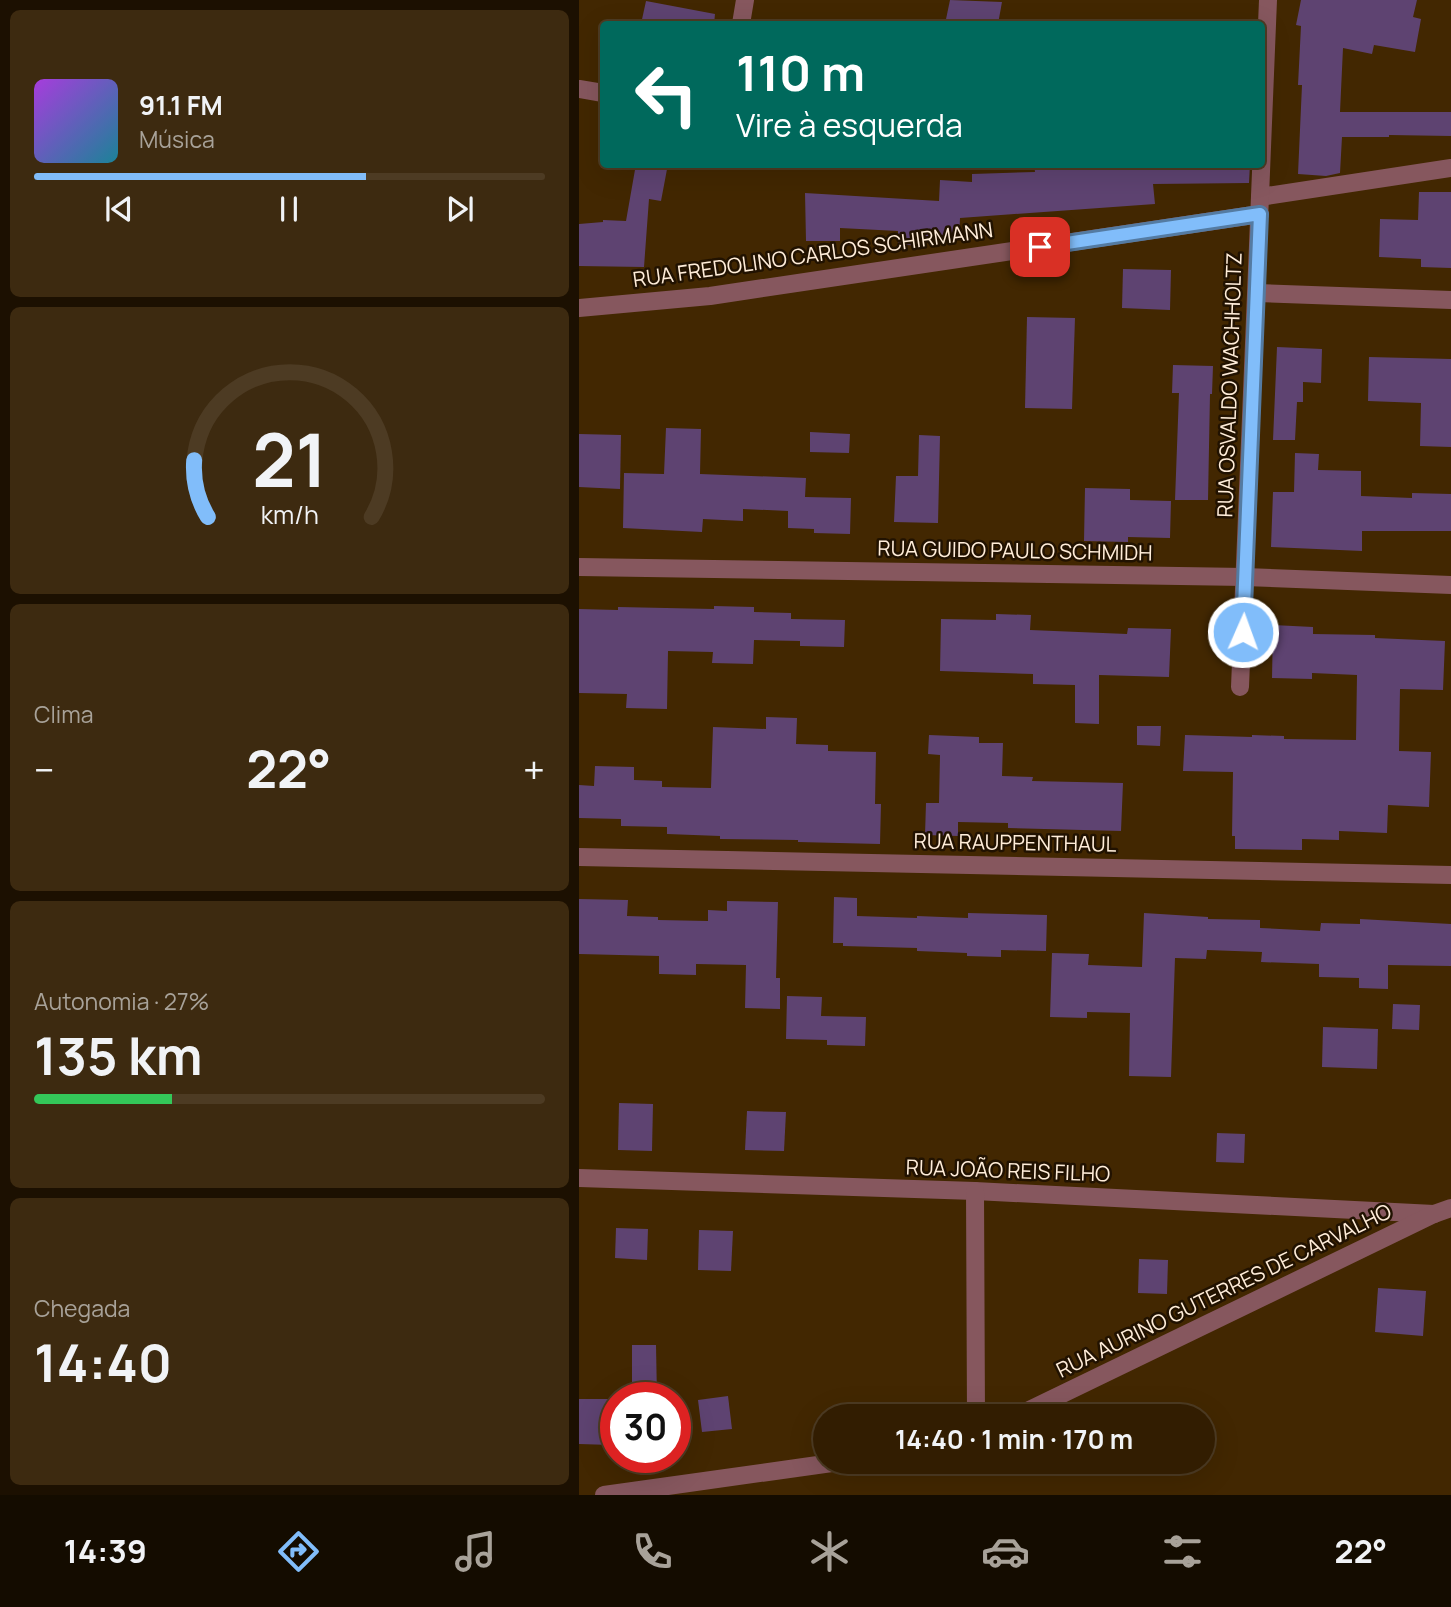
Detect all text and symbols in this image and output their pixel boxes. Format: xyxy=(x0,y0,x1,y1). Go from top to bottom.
text: 110 m xyxy=(736,39,865,106)
icon: left xyxy=(621,49,712,140)
text: 91.1 FM xyxy=(139,87,223,123)
text: Vire à esquerda xyxy=(736,103,963,147)
text: Música xyxy=(139,123,215,155)
icon: previous xyxy=(100,190,138,228)
icon: pause xyxy=(270,190,308,228)
icon: next xyxy=(441,190,479,228)
street label: RUA FREDOLINO CARLOS SCHIRMANN xyxy=(631,215,995,293)
pin xyxy=(1010,217,1070,277)
icon: arrive xyxy=(1021,228,1059,266)
street label: RUA OSVALDO WACHHOLTZ xyxy=(1210,252,1248,518)
text: 21 xyxy=(252,409,327,509)
text: km/h xyxy=(260,496,319,531)
street label: RUA GUIDO PAULO SCHMIDH xyxy=(877,534,1153,566)
position arrow xyxy=(1206,595,1280,669)
text: Clima xyxy=(34,698,93,730)
text: 22° xyxy=(246,733,331,804)
text: − xyxy=(34,743,55,795)
text: + xyxy=(523,743,545,795)
street label: RUA RAUPPENTHAUL xyxy=(913,826,1117,858)
text: Autonomia · 27% xyxy=(34,985,209,1017)
text: 135 km xyxy=(34,1020,203,1091)
street label: RUA JOÃO REIS FILHO xyxy=(905,1152,1111,1188)
street label: RUA AURINO GUTERRES DE CARVALHO xyxy=(1051,1196,1396,1384)
text: Chegada xyxy=(34,1292,130,1324)
text: 14:40 xyxy=(34,1327,172,1398)
speed limit sign: 30 xyxy=(600,1382,691,1473)
text: 14:40 · 1 min · 170 m xyxy=(895,1421,1133,1457)
icon: directions xyxy=(274,1527,323,1576)
icon: music xyxy=(451,1527,500,1576)
icon: phone xyxy=(628,1527,677,1576)
icon: climate xyxy=(805,1527,854,1576)
icon: car xyxy=(981,1527,1030,1576)
icon: filters xyxy=(1158,1527,1207,1576)
text: 14:39 xyxy=(64,1529,147,1573)
text: 22° xyxy=(1335,1529,1387,1573)

